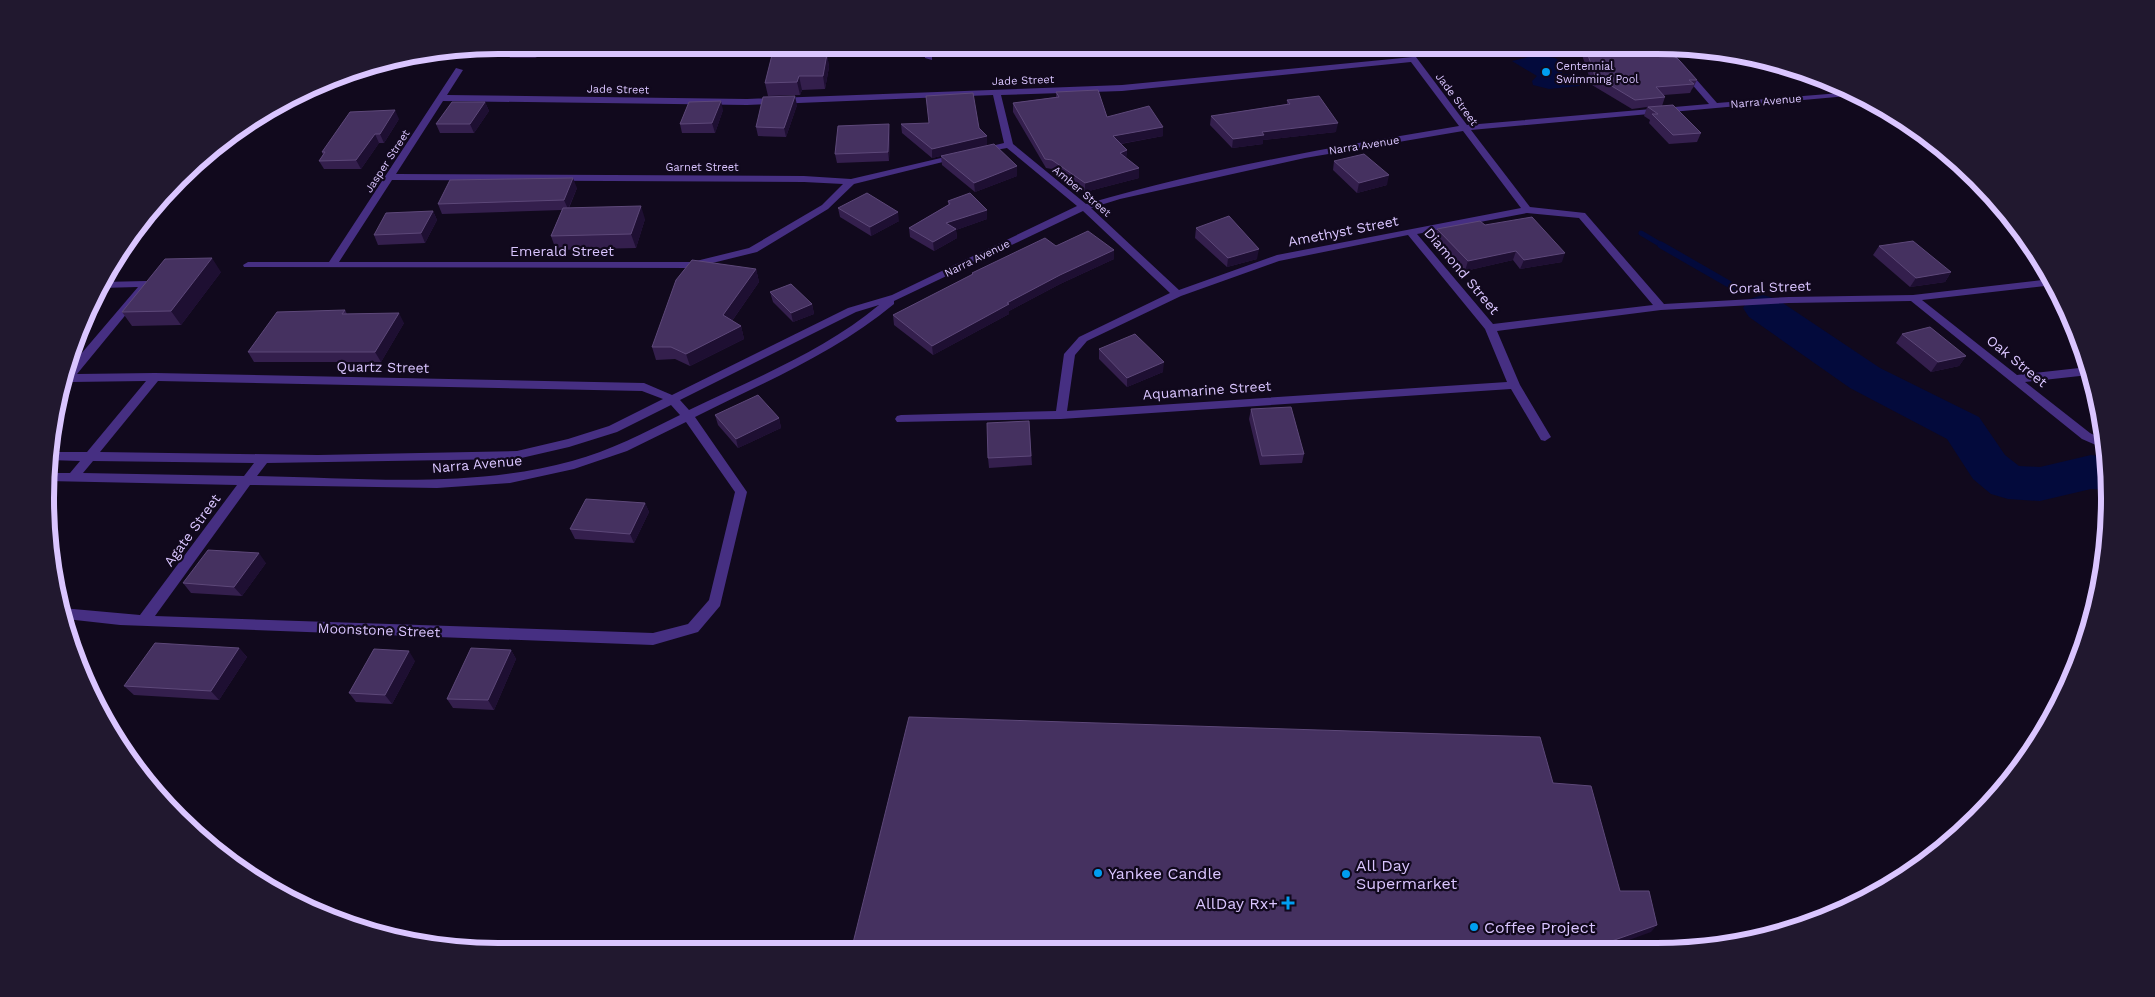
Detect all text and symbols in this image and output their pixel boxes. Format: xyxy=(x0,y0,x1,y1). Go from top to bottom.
place label: Centennial Swimming Pool xyxy=(1556,60,1639,86)
marker: Centennial Swimming Pool xyxy=(1540,66,1552,78)
street label: Jade Street xyxy=(1433,70,1481,128)
street label: Jade Street xyxy=(992,73,1055,88)
street label: Jade Street xyxy=(587,82,650,97)
street label: Narra Avenue xyxy=(1730,92,1802,111)
street label: Jasper Street xyxy=(362,127,413,195)
street label: Narra Avenue xyxy=(1328,134,1400,157)
street label: Garnet Street xyxy=(665,161,739,174)
street label: Amber Street xyxy=(1050,163,1114,220)
street label: Amethyst Street xyxy=(1287,212,1400,250)
street label: Diamond Street xyxy=(1421,225,1503,318)
street label: Narra Avenue xyxy=(942,237,1012,280)
street label: Emerald Street xyxy=(510,243,614,259)
street label: Coral Street xyxy=(1729,278,1811,296)
street label: Oak Street xyxy=(1984,332,2050,390)
street label: Quartz Street xyxy=(337,358,430,376)
street label: Aquamarine Street xyxy=(1142,378,1272,402)
street label: Narra Avenue xyxy=(431,452,523,476)
street label: Agate Street xyxy=(160,491,224,569)
street label: Moonstone Street xyxy=(317,620,441,640)
place label: All Day Supermarket xyxy=(1356,856,1457,893)
place label: Yankee Candle xyxy=(1108,864,1222,883)
marker: Yankee Candle xyxy=(1092,867,1104,879)
marker: All Day Supermarket xyxy=(1340,868,1352,880)
place label: AllDay Rx+ xyxy=(1195,894,1278,913)
marker: AllDay Rx+ xyxy=(1282,897,1294,909)
place label: Coffee Project xyxy=(1484,918,1596,937)
marker: Coffee Project xyxy=(1468,921,1480,933)

